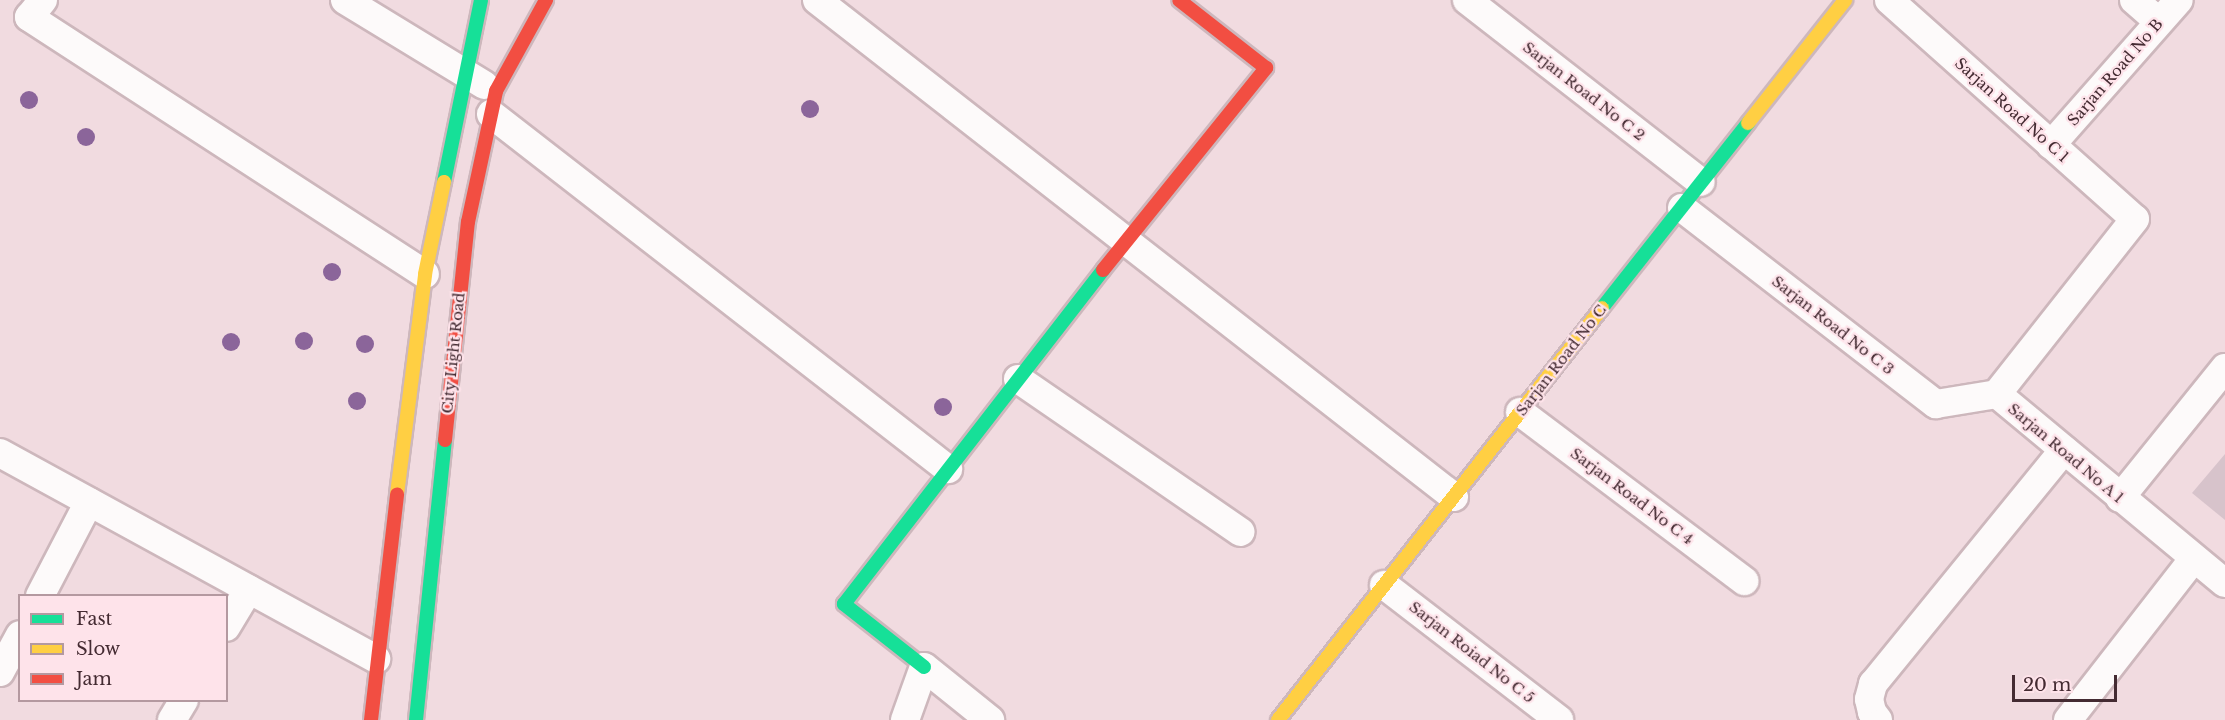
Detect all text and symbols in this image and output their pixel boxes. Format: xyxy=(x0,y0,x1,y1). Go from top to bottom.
street label: Sarjan Road No B xyxy=(2064,15,2166,129)
street label: Sarjan Road No C 2 xyxy=(1520,38,1648,144)
street label: Sarjan Road No C 1 xyxy=(1951,54,2073,166)
street label: Sarjan Road No C 3 xyxy=(1769,272,1897,378)
street label: City Light Road xyxy=(438,291,468,415)
street label: Sarjan Road No C xyxy=(1512,301,1610,419)
street label: Sarjan Road No A 1 xyxy=(2004,399,2128,507)
street label: Sarjan Road No C 4 xyxy=(1567,444,1697,548)
legend xyxy=(18,594,228,702)
street label: Sarjan Roiad No C 5 xyxy=(1406,597,1538,707)
text: Fast xyxy=(76,608,112,630)
text: Slow xyxy=(76,638,120,660)
scale bar xyxy=(2015,663,2120,701)
text: Jam xyxy=(76,668,112,690)
text: 20 m xyxy=(2023,674,2071,696)

